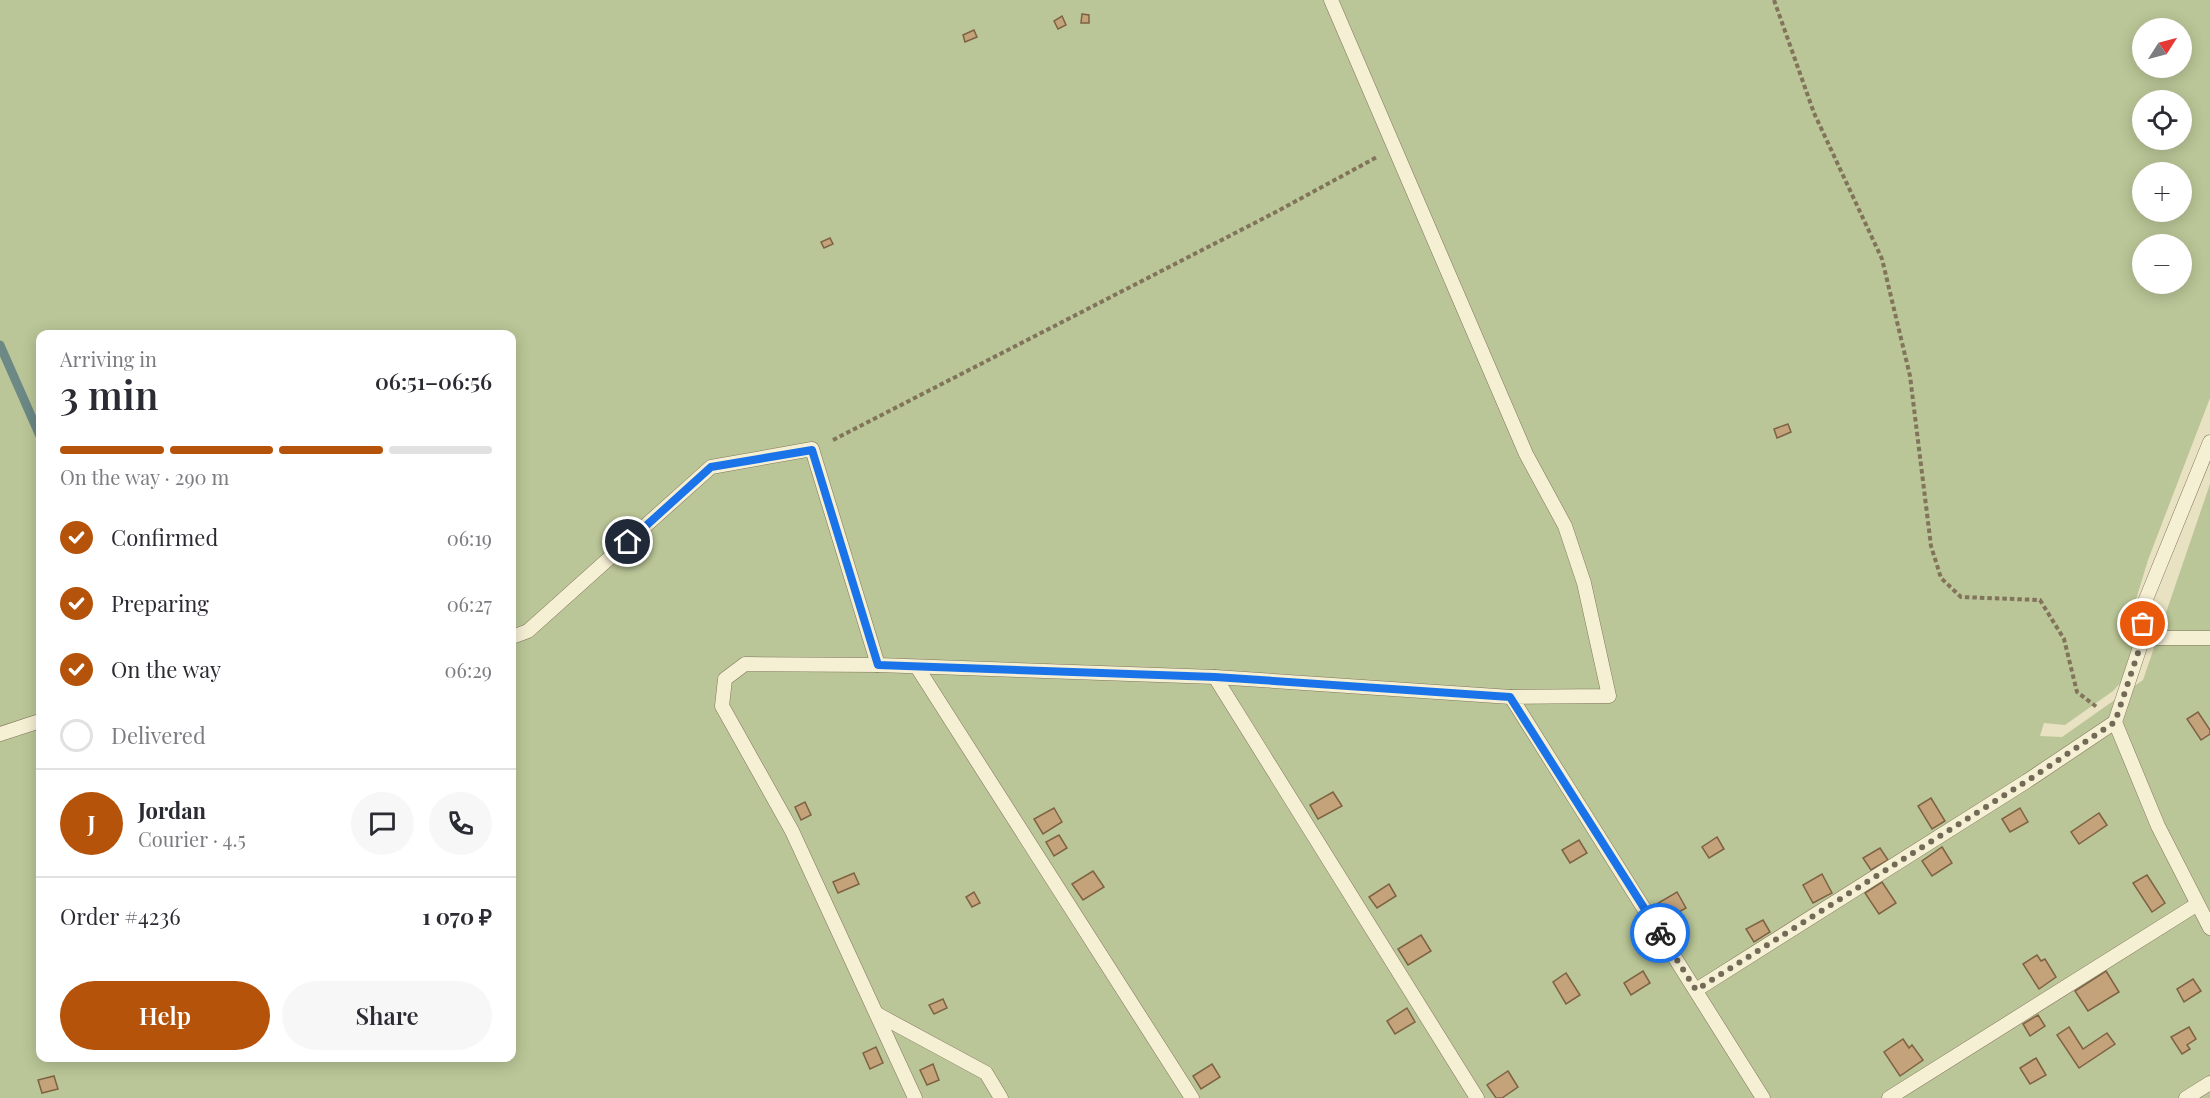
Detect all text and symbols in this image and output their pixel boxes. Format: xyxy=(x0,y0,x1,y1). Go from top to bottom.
north arrow xyxy=(2132,18,2192,78)
map controls xyxy=(2132,18,2192,294)
button: locate xyxy=(2132,90,2192,150)
button: + xyxy=(2132,162,2192,222)
button: − xyxy=(2132,234,2192,294)
text: Arriving in xyxy=(60,345,157,372)
text: 06:51–06:56 xyxy=(375,366,492,396)
text: 3 min xyxy=(60,368,158,420)
text: On the way · 290 m xyxy=(60,463,229,490)
pin xyxy=(602,516,653,567)
icon: check xyxy=(60,521,93,554)
text: Confirmed xyxy=(111,522,218,552)
text: 06:19 xyxy=(447,524,492,551)
icon: home xyxy=(611,525,644,558)
icon: check xyxy=(60,587,93,620)
text: Preparing xyxy=(111,588,209,618)
text: 06:27 xyxy=(447,590,492,617)
pin xyxy=(2117,598,2168,649)
icon: bag xyxy=(2126,607,2159,640)
icon: check xyxy=(60,653,93,686)
text: On the way xyxy=(111,654,221,684)
text: 06:29 xyxy=(445,656,492,683)
text: Delivered xyxy=(111,720,206,750)
button: chat xyxy=(351,792,414,855)
button: phone xyxy=(429,792,492,855)
text: Jordan xyxy=(138,795,206,825)
text: J xyxy=(87,808,96,838)
text: Courier · 4.5 xyxy=(138,825,246,852)
text: Order #4236 xyxy=(60,901,181,931)
text: 1 070 ₽ xyxy=(422,901,492,931)
courier xyxy=(1630,903,1690,963)
icon: bike xyxy=(1644,917,1677,950)
button: Help xyxy=(60,981,270,1050)
button: Share xyxy=(282,981,492,1050)

